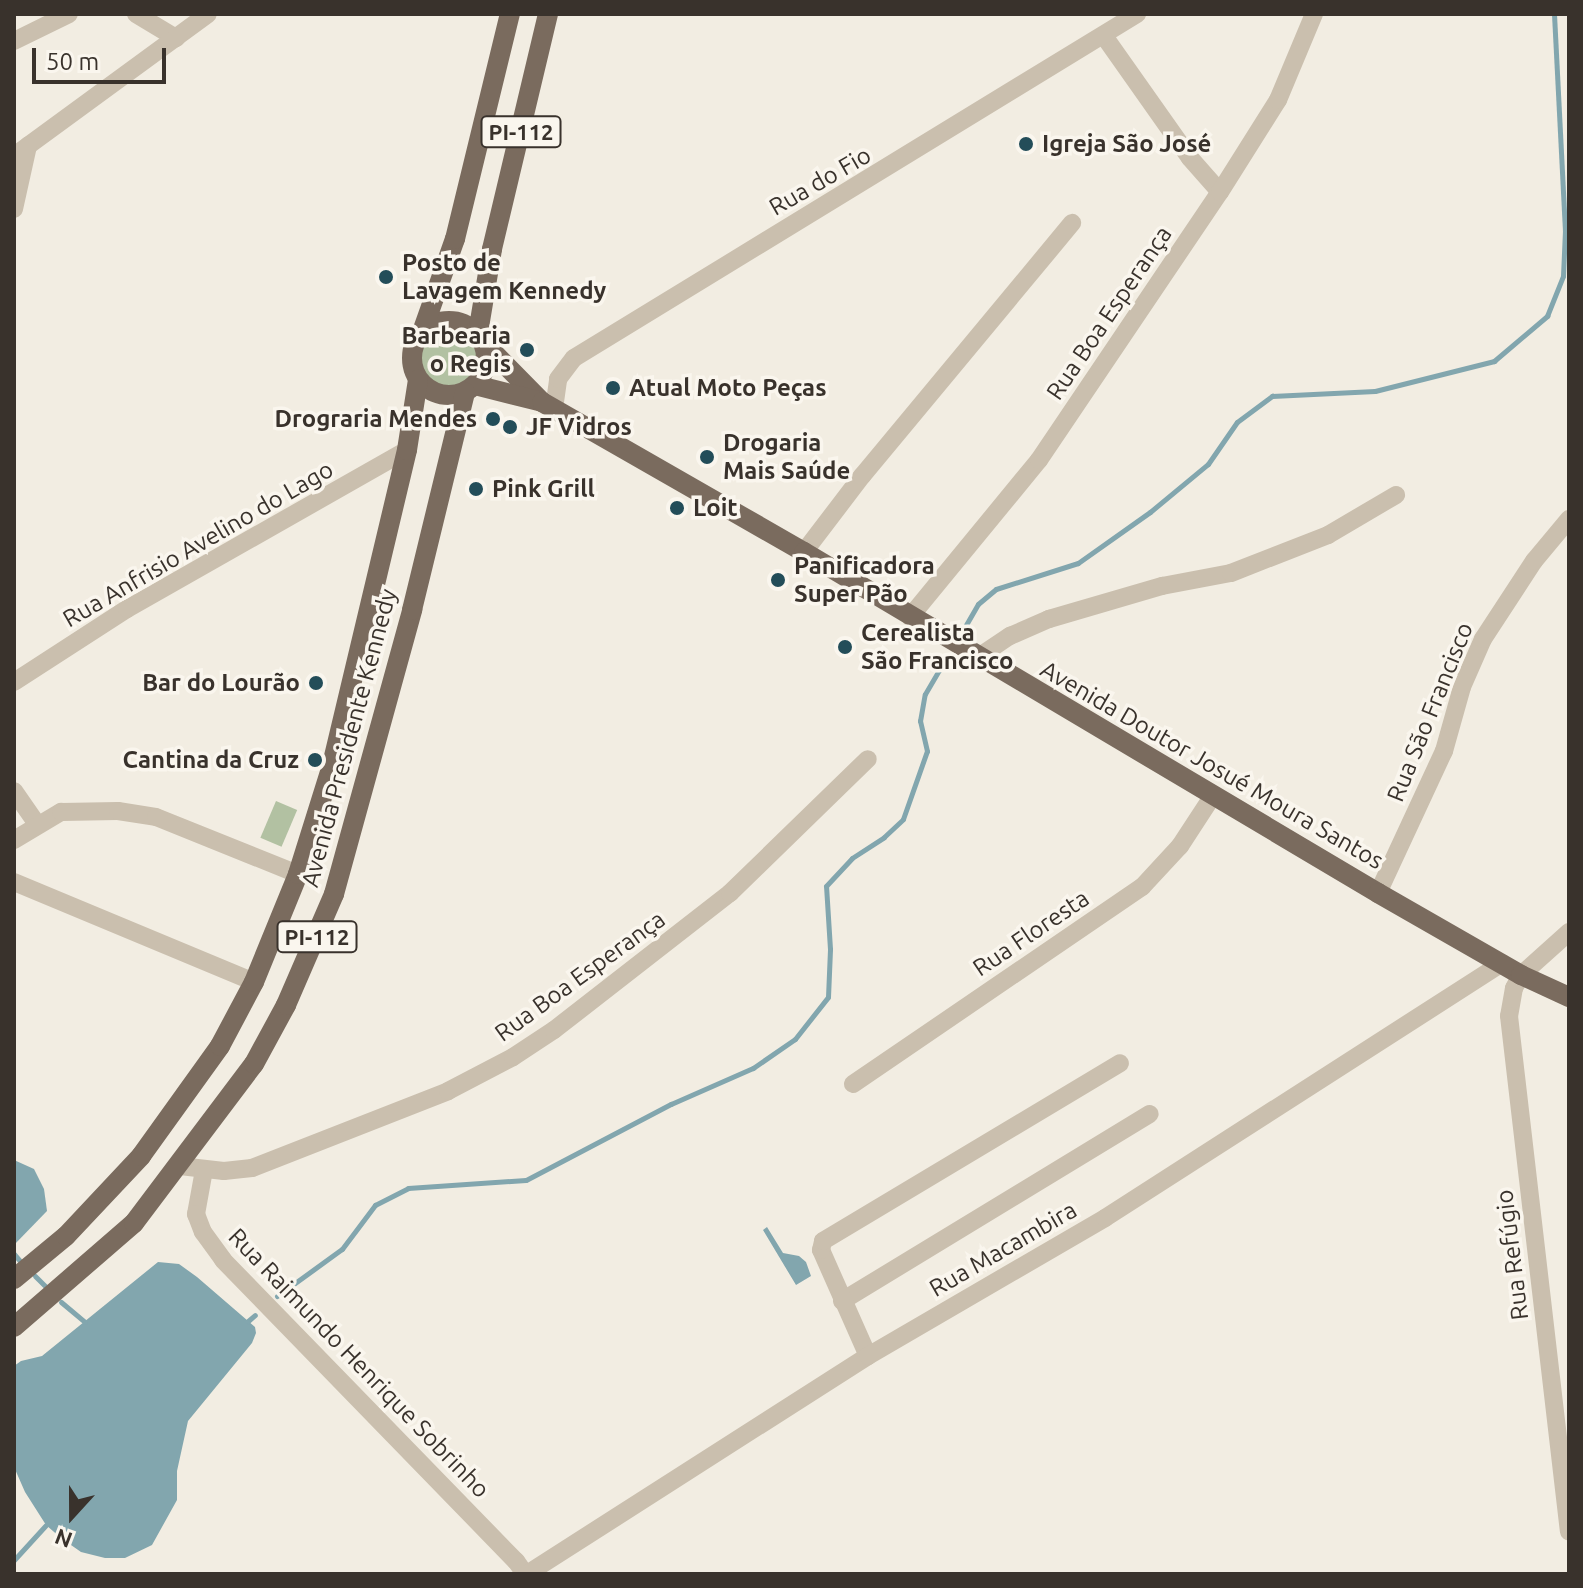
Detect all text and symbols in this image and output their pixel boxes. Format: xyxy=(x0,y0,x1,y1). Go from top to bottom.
scale bar xyxy=(36,32,170,82)
text: 50 m xyxy=(46,48,99,75)
road number: PI-112 xyxy=(479,114,563,150)
place label: Igreja São José xyxy=(1042,130,1211,158)
marker: Igreja São José xyxy=(1017,135,1035,153)
street label: Rua do Fio xyxy=(764,140,876,222)
street label: Rua Boa Esperança xyxy=(1040,221,1178,405)
place label: Posto de Lavagem Kennedy xyxy=(402,249,606,305)
marker: Posto de Lavagem Kennedy xyxy=(377,268,395,286)
place label: Barbearia o Regis xyxy=(401,322,511,378)
marker: Barbearia o Regis xyxy=(518,341,536,359)
place label: Atual Moto Peças xyxy=(629,374,826,402)
marker: Atual Moto Peças xyxy=(604,379,622,397)
place label: Drograria Mendes xyxy=(275,405,477,433)
marker: Drograria Mendes xyxy=(484,410,502,428)
place label: JF Vidros xyxy=(526,413,632,441)
marker: JF Vidros xyxy=(501,418,519,436)
place label: Drogaria Mais Saúde xyxy=(723,429,850,485)
marker: Drogaria Mais Saúde xyxy=(698,448,716,466)
street label: Rua Anfrisio Avelino do Lago xyxy=(58,455,338,633)
place label: Pink Grill xyxy=(492,475,595,503)
marker: Pink Grill xyxy=(467,480,485,498)
place label: Loit xyxy=(693,494,738,522)
marker: Loit xyxy=(668,499,686,517)
place label: Panificadora Super Pão xyxy=(794,552,935,608)
marker: Panificadora Super Pão xyxy=(769,571,787,589)
street label: Avenida Presidente Kennedy xyxy=(295,586,403,890)
street label: Rua São Francisco xyxy=(1381,618,1479,806)
place label: Cerealista São Francisco xyxy=(861,619,1013,675)
marker: Cerealista São Francisco xyxy=(836,638,854,656)
street label: Avenida Doutor Josué Moura Santos xyxy=(1035,655,1389,875)
place label: Bar do Lourão xyxy=(142,669,300,697)
marker: Bar do Lourão xyxy=(307,674,325,692)
place label: Cantina da Cruz xyxy=(123,746,299,774)
marker: Cantina da Cruz xyxy=(306,751,324,769)
street label: Rua Floresta xyxy=(967,884,1095,982)
street label: Rua Boa Esperança xyxy=(489,905,671,1047)
road number: PI-112 xyxy=(275,919,359,955)
street label: Rua Refúgio xyxy=(1490,1188,1534,1322)
street label: Rua Macambira xyxy=(924,1195,1082,1303)
street label: Rua Raimundo Henrique Sobrinho xyxy=(222,1222,496,1504)
north arrow xyxy=(32,1476,112,1556)
text: N xyxy=(51,1524,75,1553)

